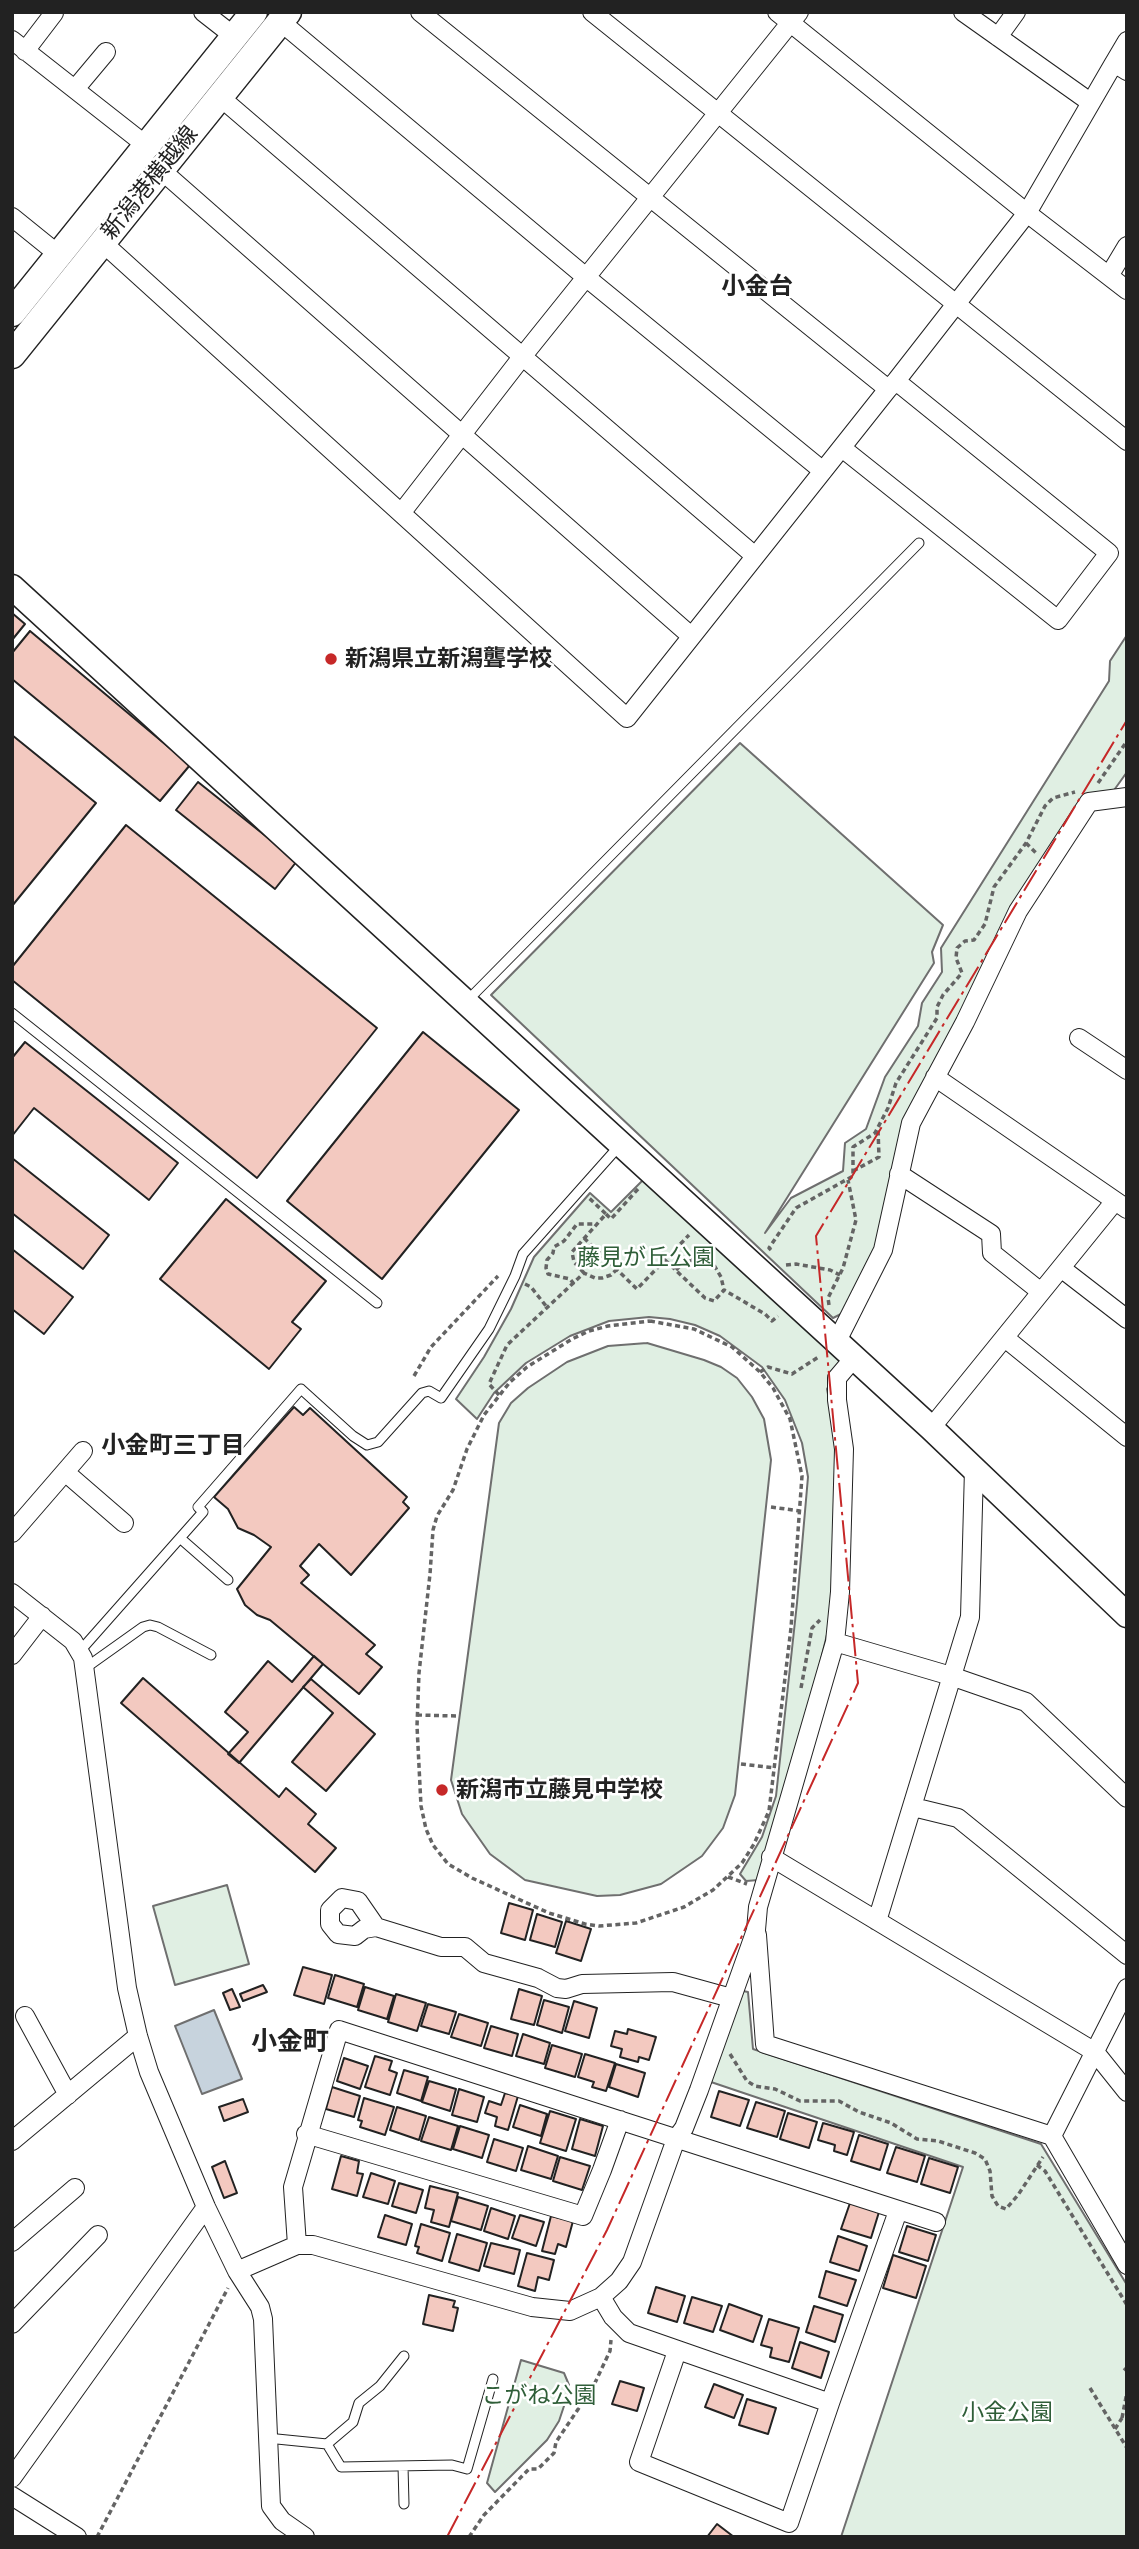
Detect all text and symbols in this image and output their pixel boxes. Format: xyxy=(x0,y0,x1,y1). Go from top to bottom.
street label: 新潟港横越線 xyxy=(96,121,204,245)
district label: 小金台 xyxy=(721,273,793,301)
place label: 新潟県立新潟聾学校 xyxy=(345,645,552,673)
marker: 新潟県立新潟聾学校 xyxy=(323,651,339,667)
park label: 藤見が丘公園 xyxy=(577,1244,715,1272)
district label: 小金町三丁目 xyxy=(101,1432,245,1460)
place label: 新潟市立藤見中学校 xyxy=(456,1776,663,1804)
marker: 新潟市立藤見中学校 xyxy=(434,1782,450,1798)
district label: 小金町 xyxy=(251,2026,329,2058)
park label: こがね公園 xyxy=(482,2382,596,2410)
park label: 小金公園 xyxy=(961,2399,1053,2427)

